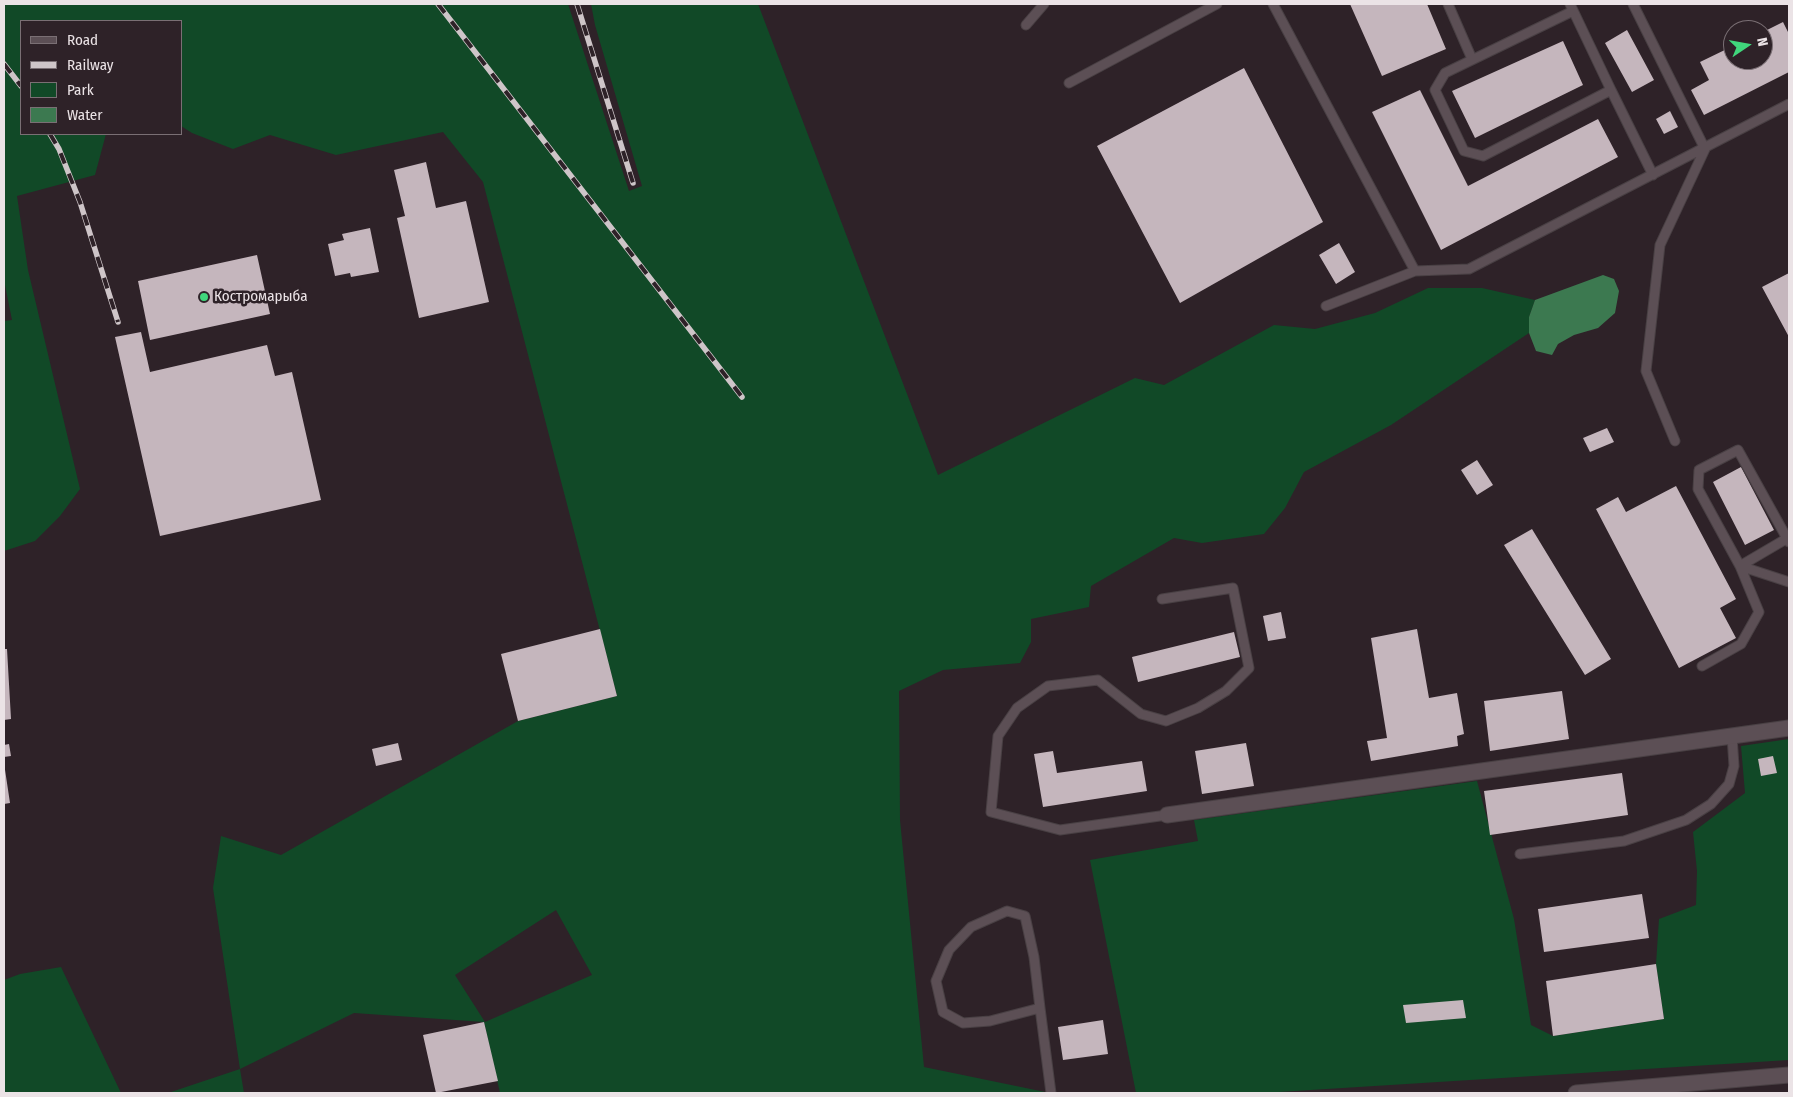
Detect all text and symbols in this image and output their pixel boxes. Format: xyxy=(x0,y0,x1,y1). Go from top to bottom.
legend xyxy=(20,20,182,135)
north arrow xyxy=(1723,20,1773,70)
text: Road xyxy=(67,31,98,49)
text: N xyxy=(1753,36,1771,48)
text: Railway xyxy=(67,56,114,74)
text: Park xyxy=(67,81,94,99)
text: Water xyxy=(67,106,102,124)
place label: Костромарыба xyxy=(214,288,307,306)
marker: Костромарыба xyxy=(198,291,210,303)

